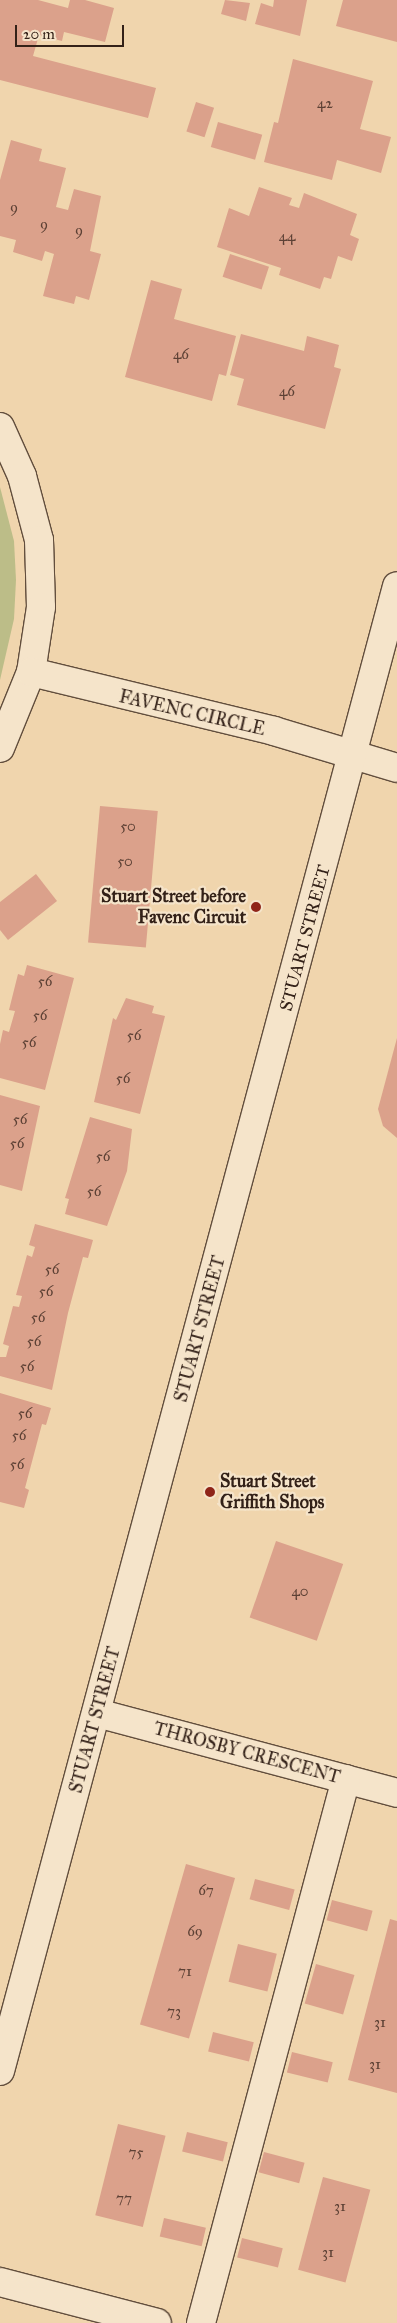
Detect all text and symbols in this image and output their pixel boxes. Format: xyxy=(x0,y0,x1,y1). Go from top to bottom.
scale bar xyxy=(18,15,126,47)
text: 20 m xyxy=(23,25,55,43)
house number: 42 xyxy=(317,95,333,113)
house number: 9 xyxy=(10,199,18,217)
house number: 9 xyxy=(40,216,48,234)
house number: 9 xyxy=(75,222,83,240)
house number: 44 xyxy=(279,228,295,246)
house number: 46 xyxy=(173,346,189,364)
house number: 46 xyxy=(279,383,295,401)
street label: FAVENC CIRCLE xyxy=(117,686,267,740)
house number: 50 xyxy=(120,818,136,836)
house number: 50 xyxy=(117,853,133,871)
street label: STUART STREET xyxy=(275,863,335,1013)
place label: Stuart Street before Favenc Circuit xyxy=(101,886,246,929)
marker: Stuart Street before Favenc Circuit xyxy=(250,901,262,913)
house number: 56 xyxy=(38,973,52,991)
house number: 56 xyxy=(33,1007,47,1025)
house number: 56 xyxy=(127,1027,141,1045)
house number: 56 xyxy=(22,1034,36,1052)
house number: 56 xyxy=(116,1070,130,1088)
house number: 56 xyxy=(13,1111,27,1129)
house number: 56 xyxy=(10,1135,24,1153)
house number: 56 xyxy=(96,1148,110,1166)
house number: 56 xyxy=(87,1183,101,1201)
street label: STUART STREET xyxy=(170,1254,230,1404)
house number: 56 xyxy=(45,1261,59,1279)
house number: 56 xyxy=(39,1283,53,1301)
house number: 56 xyxy=(31,1309,45,1327)
house number: 56 xyxy=(27,1333,41,1351)
house number: 56 xyxy=(20,1358,34,1376)
house number: 56 xyxy=(18,1405,32,1423)
house number: 56 xyxy=(12,1427,26,1445)
house number: 56 xyxy=(10,1456,24,1474)
place label: Stuart Street Griffith Shops xyxy=(220,1471,324,1514)
marker: Stuart Street Griffith Shops xyxy=(204,1486,216,1498)
house number: 40 xyxy=(291,1583,309,1601)
street label: STUART STREET xyxy=(65,1645,125,1795)
street label: THROSBY CRESCENT xyxy=(151,1718,343,1788)
house number: 67 xyxy=(198,1882,214,1900)
house number: 69 xyxy=(187,1923,203,1941)
house number: 71 xyxy=(178,1963,192,1981)
house number: 73 xyxy=(167,2003,181,2021)
house number: 31 xyxy=(374,2014,386,2032)
house number: 31 xyxy=(369,2056,381,2074)
house number: 75 xyxy=(129,2144,143,2162)
house number: 77 xyxy=(116,2190,132,2208)
house number: 31 xyxy=(334,2198,346,2216)
house number: 31 xyxy=(322,2244,334,2262)

